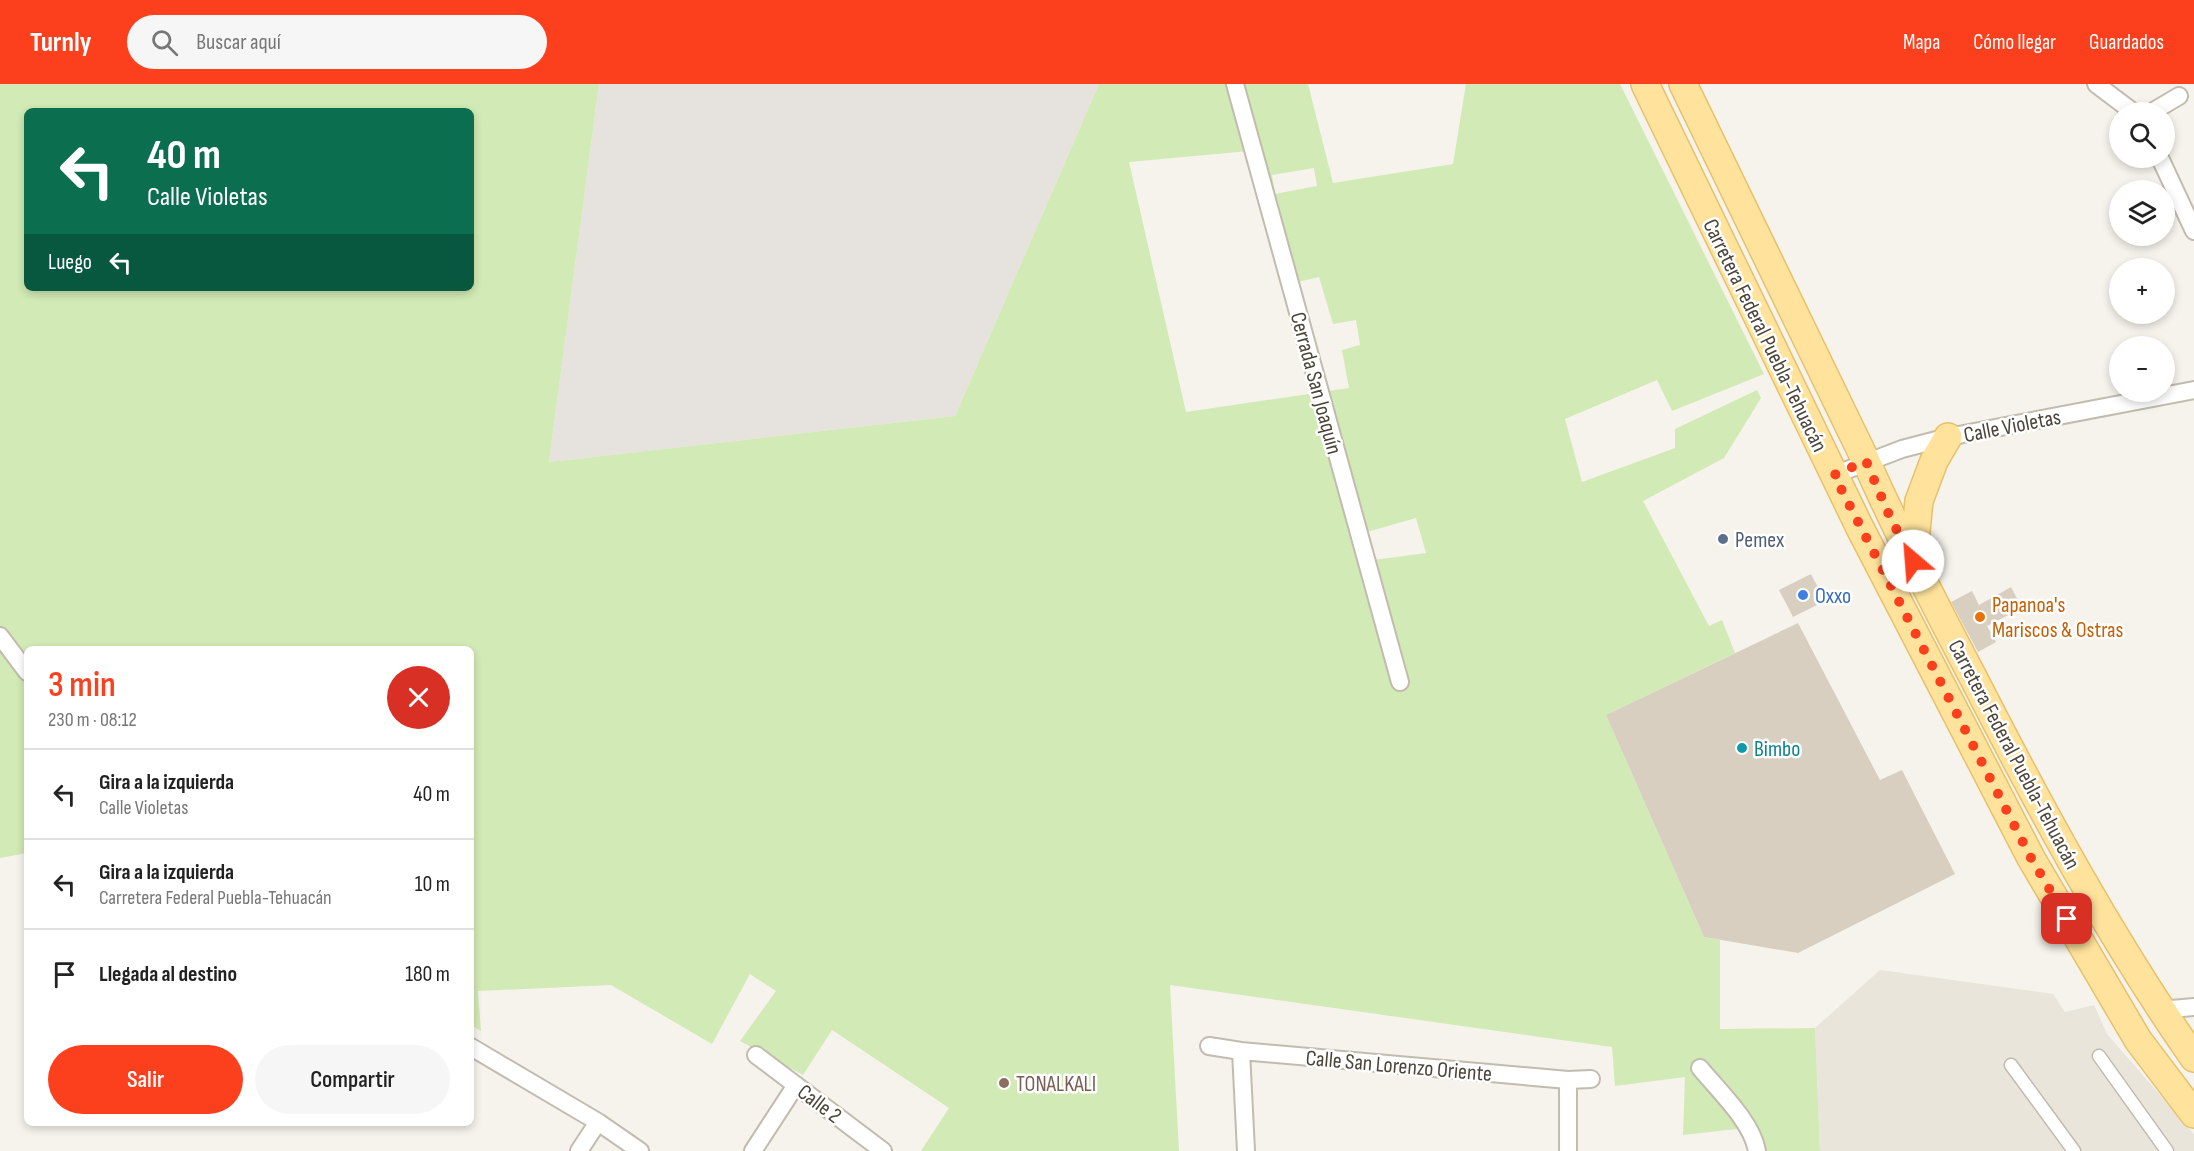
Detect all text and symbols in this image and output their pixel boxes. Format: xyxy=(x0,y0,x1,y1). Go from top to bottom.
search box xyxy=(127,15,547,69)
text: Turnly xyxy=(30,26,91,59)
icon: search xyxy=(148,26,181,59)
text: Buscar aquí xyxy=(196,29,281,56)
text: Mapa xyxy=(1903,30,1940,55)
text: Cómo llegar xyxy=(1973,30,2056,55)
text: Guardados xyxy=(2089,30,2164,55)
map controls xyxy=(2109,102,2175,402)
button: search xyxy=(2109,102,2175,168)
text: 40 m xyxy=(147,130,221,181)
icon: left xyxy=(48,132,126,210)
button: layers xyxy=(2109,180,2175,246)
text: Calle Violetas xyxy=(147,181,268,213)
street label: Carretera Federal Puebla-Tehuacán xyxy=(1696,215,1833,457)
icon: left xyxy=(104,246,137,279)
text: Luego xyxy=(48,249,92,276)
button: + xyxy=(2109,258,2175,324)
street label: Cerrada San Joaquín xyxy=(1284,309,1347,457)
button: − xyxy=(2109,336,2175,402)
street label: Calle Violetas xyxy=(1961,404,2063,449)
place label: Pemex xyxy=(1735,527,1785,554)
position arrow xyxy=(1881,529,1945,593)
marker: Pemex xyxy=(1716,532,1730,546)
place label: Oxxo xyxy=(1815,583,1851,610)
marker: Oxxo xyxy=(1796,588,1810,602)
place label: Papanoa's Mariscos & Ostras xyxy=(1992,592,2124,644)
marker: Papanoa's Mariscos & Ostras xyxy=(1973,610,1987,624)
street label: Carretera Federal Puebla-Tehuacán xyxy=(1942,635,2086,874)
text: 3 min xyxy=(48,664,116,707)
button: close xyxy=(387,666,450,729)
text: 230 m · 08:12 xyxy=(48,708,137,732)
place label: Bimbo xyxy=(1754,736,1800,763)
marker: Bimbo xyxy=(1735,741,1749,755)
text: Gira a la izquierda xyxy=(99,769,234,796)
icon: left xyxy=(48,778,81,811)
text: 40 m xyxy=(413,781,450,808)
text: Calle Violetas xyxy=(99,796,188,820)
text: Gira a la izquierda xyxy=(99,859,234,886)
icon: left xyxy=(48,868,81,901)
text: 10 m xyxy=(415,871,450,898)
text: Carretera Federal Puebla-Tehuacán xyxy=(99,886,332,910)
pin xyxy=(2041,893,2092,944)
icon: arrive xyxy=(2050,902,2083,935)
icon: arrive xyxy=(48,958,81,991)
text: Llegada al destino xyxy=(99,961,237,988)
text: 180 m xyxy=(405,961,450,988)
button: Salir xyxy=(48,1045,243,1114)
button: Compartir xyxy=(255,1045,450,1114)
street label: Calle San Lorenzo Oriente xyxy=(1305,1045,1493,1088)
place label: TONALKALI xyxy=(1016,1071,1096,1098)
marker: TONALKALI xyxy=(997,1076,1011,1090)
street label: Calle 2 xyxy=(792,1079,847,1130)

